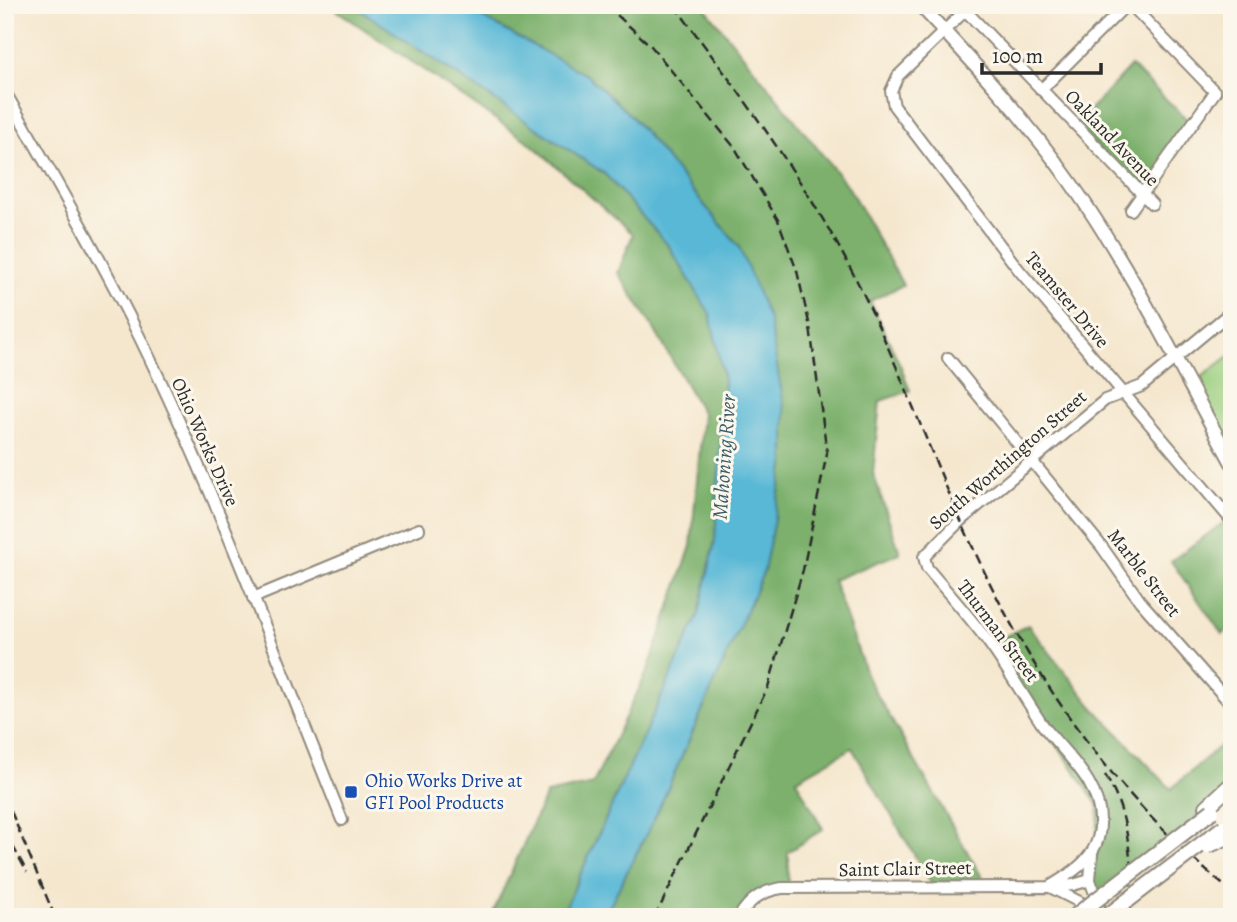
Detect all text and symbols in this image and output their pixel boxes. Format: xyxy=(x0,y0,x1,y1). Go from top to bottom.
scale bar xyxy=(982,32,1100,76)
text: 100 m xyxy=(992,42,1043,70)
street label: Oakland Avenue xyxy=(1059,84,1165,192)
street label: Teamster Drive xyxy=(1019,246,1115,354)
street label: Ohio Works Drive xyxy=(165,373,245,511)
street label: South Worthington Street xyxy=(924,384,1092,536)
water label: Mahoning River xyxy=(706,393,742,520)
street label: Marble Street xyxy=(1101,523,1187,623)
street label: Thurman Street xyxy=(951,574,1045,688)
place label: Ohio Works Drive at GFI Pool Products xyxy=(365,768,522,816)
marker: Ohio Works Drive at GFI Pool Products xyxy=(343,784,359,800)
street label: Saint Clair Street xyxy=(838,855,972,883)

